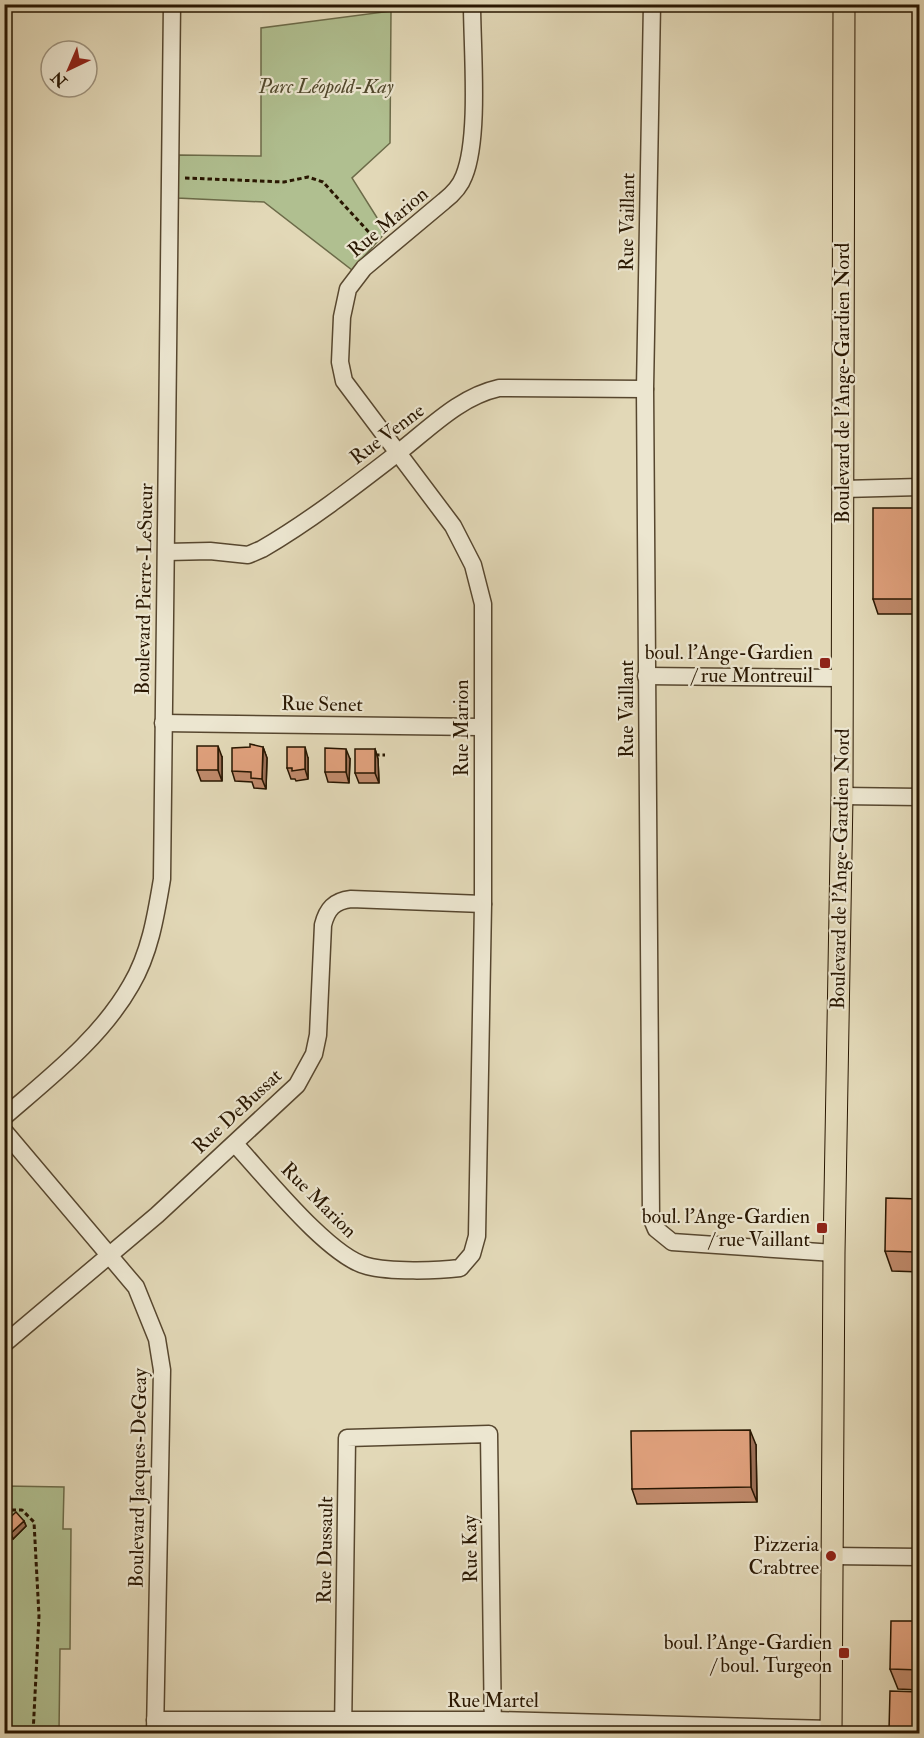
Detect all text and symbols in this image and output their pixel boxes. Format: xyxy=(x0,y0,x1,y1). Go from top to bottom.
north arrow xyxy=(39,39,99,99)
text: N xyxy=(47,66,72,92)
park label: Parc Léopold-Kay xyxy=(257,74,394,99)
street label: Rue Vaillant xyxy=(614,172,640,271)
street label: Rue Marion xyxy=(343,181,433,263)
street label: Boulevard de l'Ange-Gardien Nord xyxy=(830,242,855,523)
street label: Rue Venne xyxy=(345,398,429,470)
street label: Boulevard Pierre-LeSueur xyxy=(130,482,158,695)
place label: boul. l'Ange-Gardien / rue Montreuil xyxy=(645,640,813,688)
marker: boul. l'Ange-Gardien / rue Montreuil xyxy=(818,656,832,670)
street label: Rue Vaillant xyxy=(614,659,639,758)
street label: Rue Marion xyxy=(449,679,474,777)
street label: Rue Senet xyxy=(281,691,364,717)
street label: Boulevard de l'Ange-Gardien Nord xyxy=(825,728,855,1010)
street label: Rue DeBussat xyxy=(187,1063,287,1159)
street label: Rue Marion xyxy=(276,1157,362,1243)
place label: boul. l'Ange-Gardien / rue Vaillant xyxy=(642,1204,811,1252)
marker: boul. l'Ange-Gardien / rue Vaillant xyxy=(815,1221,829,1235)
street label: Boulevard Jacques-DeGeay xyxy=(124,1367,152,1588)
street label: Rue Dussault xyxy=(312,1496,338,1604)
street label: Rue Kay xyxy=(457,1514,483,1583)
place label: Pizzeria Crabtree xyxy=(748,1532,820,1580)
marker: Pizzeria Crabtree xyxy=(824,1549,838,1563)
place label: boul. l'Ange-Gardien / boul. Turgeon xyxy=(664,1630,832,1678)
marker: boul. l'Ange-Gardien / boul. Turgeon xyxy=(837,1646,851,1660)
street label: Rue Martel xyxy=(447,1688,539,1713)

